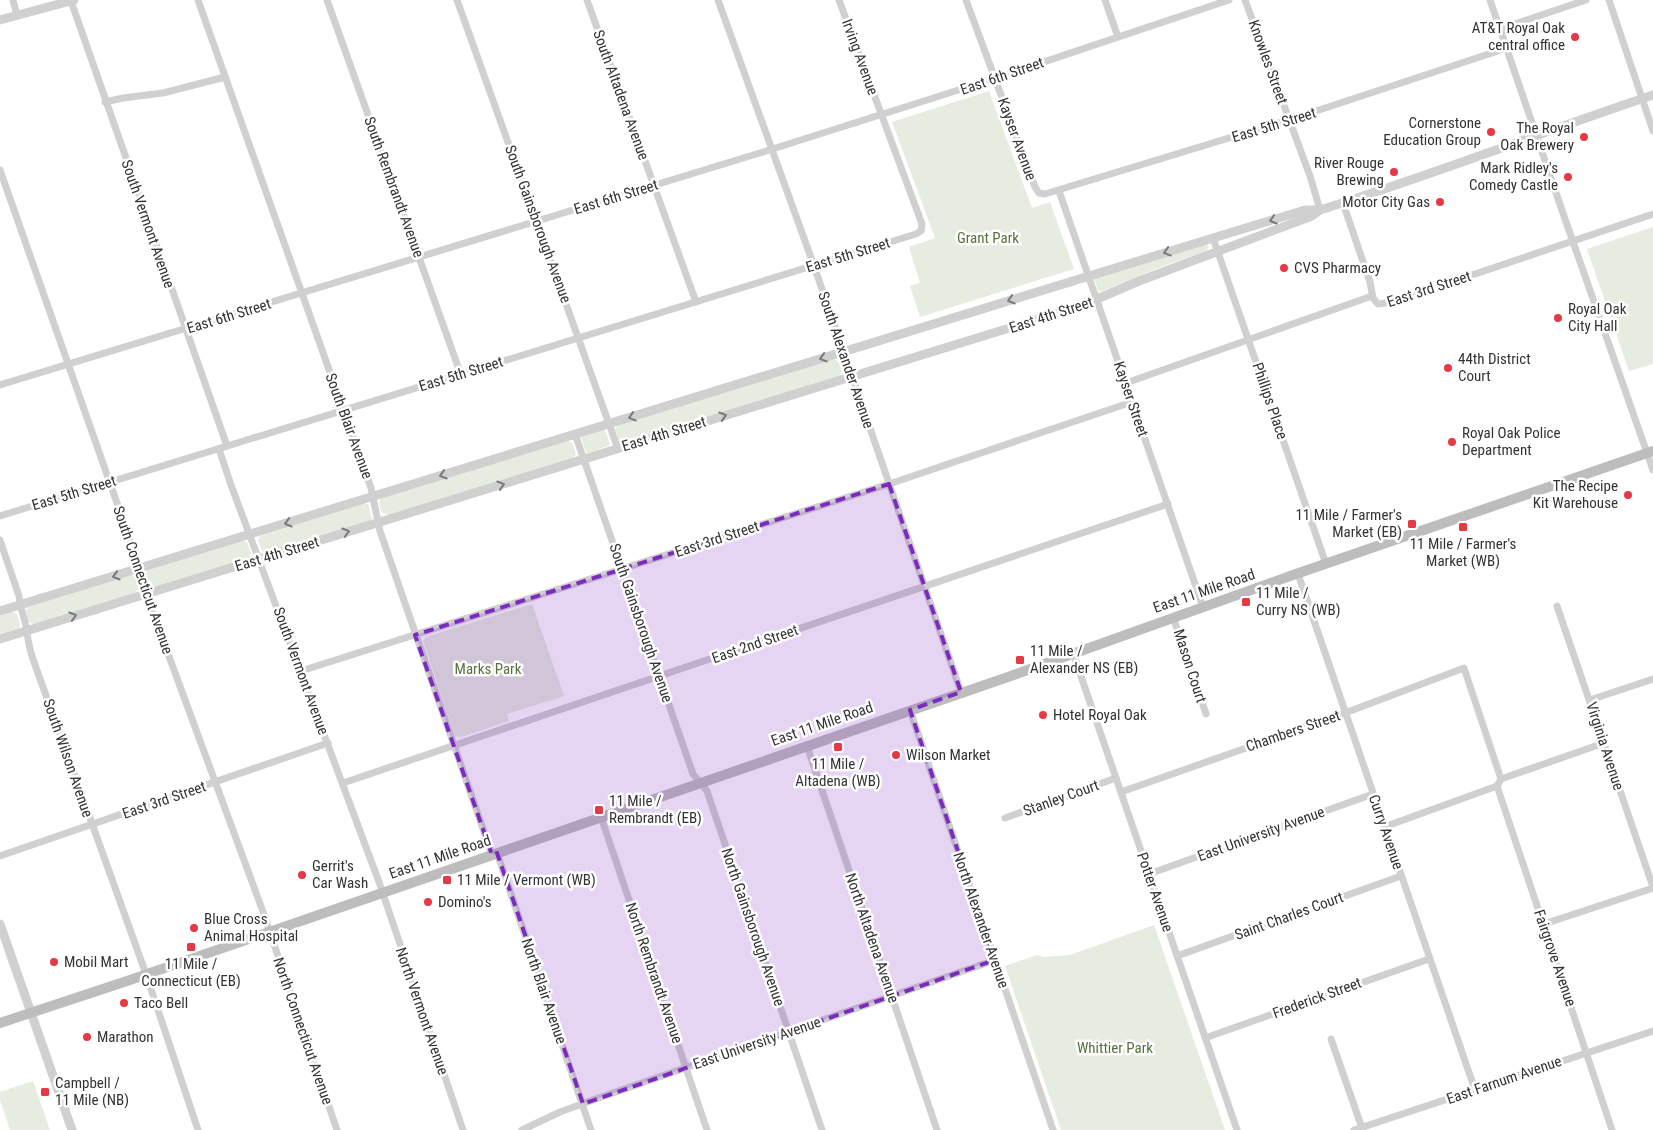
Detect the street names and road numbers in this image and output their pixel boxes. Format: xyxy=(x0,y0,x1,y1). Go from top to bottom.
street label: Irving Avenue xyxy=(838,17,882,97)
street label: Knowles Street xyxy=(1244,17,1292,107)
street label: South Altadena Avenue xyxy=(589,28,653,162)
street label: East 6th Street xyxy=(958,53,1046,99)
street label: Kayser Avenue xyxy=(994,95,1040,183)
street label: East 5th Street xyxy=(1230,104,1318,146)
street label: South Rembrandt Avenue xyxy=(360,114,428,260)
street label: South Gainsborough Avenue xyxy=(501,143,575,305)
street label: South Vermont Avenue xyxy=(118,157,178,291)
street label: East 6th Street xyxy=(572,176,660,218)
street label: East 5th Street xyxy=(804,234,892,276)
street label: East 3rd Street xyxy=(1385,267,1473,311)
street label: South Alexander Avenue xyxy=(814,289,878,431)
street label: East 4th Street xyxy=(1007,293,1095,337)
street label: East 6th Street xyxy=(185,295,273,337)
street label: East 5th Street xyxy=(417,353,505,395)
street label: Kayser Street xyxy=(1110,359,1152,439)
street label: Phillips Place xyxy=(1248,360,1292,442)
street label: South Blair Avenue xyxy=(322,371,376,481)
street label: East 4th Street xyxy=(620,413,708,455)
street label: East 5th Street xyxy=(30,472,118,514)
street label: South Connecticut Avenue xyxy=(109,504,177,656)
street label: East 3rd Street xyxy=(673,517,761,561)
street label: East 4th Street xyxy=(233,533,321,575)
street label: South Gainsborough Avenue xyxy=(605,541,677,705)
street label: East 11 Mile Road xyxy=(1151,565,1257,617)
street label: South Vermont Avenue xyxy=(270,605,332,737)
street label: East 2nd Street xyxy=(709,621,801,667)
street label: Mason Court xyxy=(1170,627,1210,705)
street label: South Wilson Avenue xyxy=(39,696,97,820)
street label: East 11 Mile Road xyxy=(769,698,875,750)
street label: Virginia Avenue xyxy=(1582,700,1628,792)
street label: Chambers Street xyxy=(1243,706,1343,756)
street label: Stanley Court xyxy=(1021,776,1101,820)
street label: East 3rd Street xyxy=(120,777,208,823)
street label: Curry Avenue xyxy=(1365,792,1407,872)
street label: East University Avenue xyxy=(1195,803,1327,865)
street label: East 11 Mile Road xyxy=(387,831,493,883)
street label: North Gainsborough Avenue xyxy=(717,846,789,1008)
street label: North Alexander Avenue xyxy=(949,850,1013,990)
street label: Potter Avenue xyxy=(1133,850,1177,934)
street label: North Altadena Avenue xyxy=(841,871,903,1005)
street label: Saint Charles Court xyxy=(1232,888,1346,944)
street label: North Rembrandt Avenue xyxy=(621,900,687,1046)
street label: Fairgrove Avenue xyxy=(1530,907,1580,1009)
street label: North Blair Avenue xyxy=(518,936,570,1046)
street label: North Vermont Avenue xyxy=(392,945,452,1077)
street label: North Connecticut Avenue xyxy=(269,955,337,1107)
street label: Frederick Street xyxy=(1270,974,1364,1022)
street label: East University Avenue xyxy=(691,1013,823,1073)
street label: East Farnum Avenue xyxy=(1444,1052,1564,1108)

